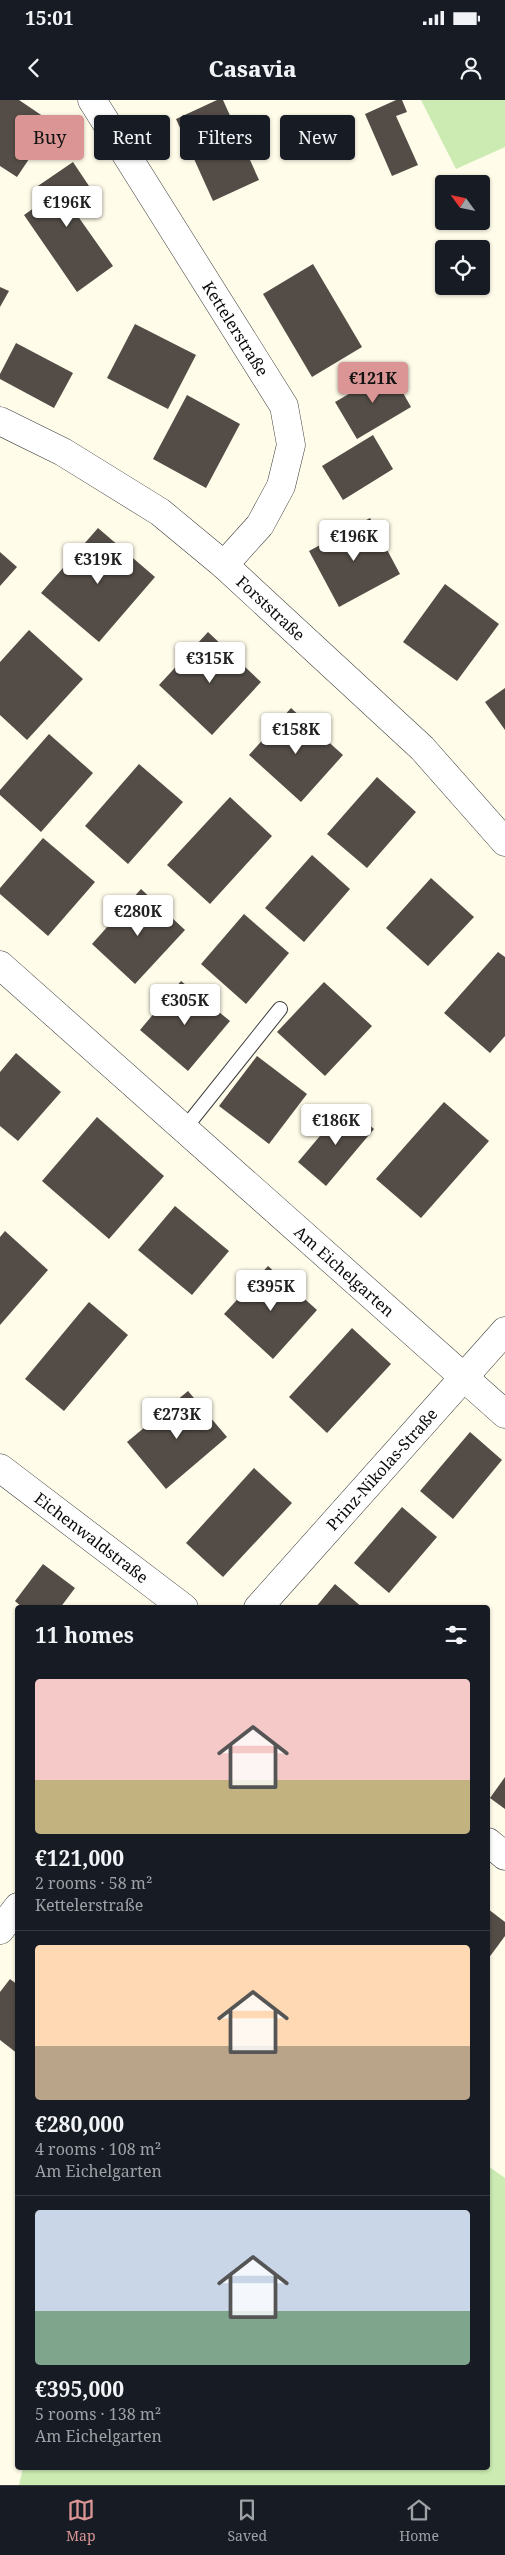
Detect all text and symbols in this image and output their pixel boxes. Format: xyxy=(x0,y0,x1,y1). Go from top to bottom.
text: 15:01 xyxy=(25,5,74,31)
text: Casavia xyxy=(208,53,297,83)
icon: back xyxy=(20,54,48,82)
icon: person xyxy=(457,54,485,82)
chip: Buy xyxy=(15,115,84,160)
chip: Rent xyxy=(94,115,170,160)
chip: Filters xyxy=(180,115,270,160)
chip: New xyxy=(280,115,355,160)
north arrow xyxy=(435,175,490,230)
map controls xyxy=(435,175,490,295)
pin: €196K xyxy=(32,186,102,228)
text: €196K xyxy=(43,191,91,213)
button: locate xyxy=(435,240,490,295)
street label: Kettelerstraße xyxy=(197,277,274,380)
pin: €121K xyxy=(338,362,408,404)
text: €121K xyxy=(349,367,397,389)
pin: €196K xyxy=(319,520,389,562)
text: €196K xyxy=(330,525,378,547)
pin: €319K xyxy=(63,542,133,585)
text: €319K xyxy=(74,548,122,570)
street label: Forststraße xyxy=(232,571,310,646)
pin: €315K xyxy=(175,642,245,684)
text: €315K xyxy=(186,647,234,669)
pin: €158K xyxy=(261,712,331,755)
text: €158K xyxy=(272,718,320,740)
pin: €280K xyxy=(103,894,173,937)
text: €280K xyxy=(114,900,162,922)
pin: €305K xyxy=(150,984,220,1026)
text: €305K xyxy=(161,989,209,1011)
pin: €186K xyxy=(301,1104,371,1146)
text: €186K xyxy=(312,1109,360,1131)
street label: Am Eichelgarten xyxy=(290,1221,399,1322)
pin: €395K xyxy=(236,1270,306,1312)
text: €395K xyxy=(247,1275,295,1297)
pin: €273K xyxy=(142,1398,212,1440)
text: €273K xyxy=(153,1403,201,1425)
street label: Prinz-Nikolas-Straße xyxy=(321,1403,442,1535)
street label: Eichenwaldstraße xyxy=(30,1487,153,1588)
text: 11 homes xyxy=(35,1621,134,1649)
icon: filters xyxy=(442,1621,470,1649)
icon: home xyxy=(208,1712,298,1802)
text: €121,000 xyxy=(35,1844,124,1872)
text: 2 rooms · 58 m² xyxy=(35,1872,152,1894)
text: Kettelerstraße xyxy=(35,1894,143,1916)
icon: home xyxy=(208,1977,298,2067)
text: €280,000 xyxy=(35,2110,124,2138)
text: 4 rooms · 108 m² xyxy=(35,2138,161,2160)
text: Am Eichelgarten xyxy=(35,2160,162,2182)
icon: home xyxy=(208,2242,298,2332)
text: €395,000 xyxy=(35,2375,124,2403)
text: 5 rooms · 138 m² xyxy=(35,2403,161,2425)
text: Am Eichelgarten xyxy=(35,2425,162,2447)
tab: Map xyxy=(66,2496,96,2545)
tab: Saved xyxy=(228,2496,267,2545)
tab: Home xyxy=(399,2496,439,2545)

